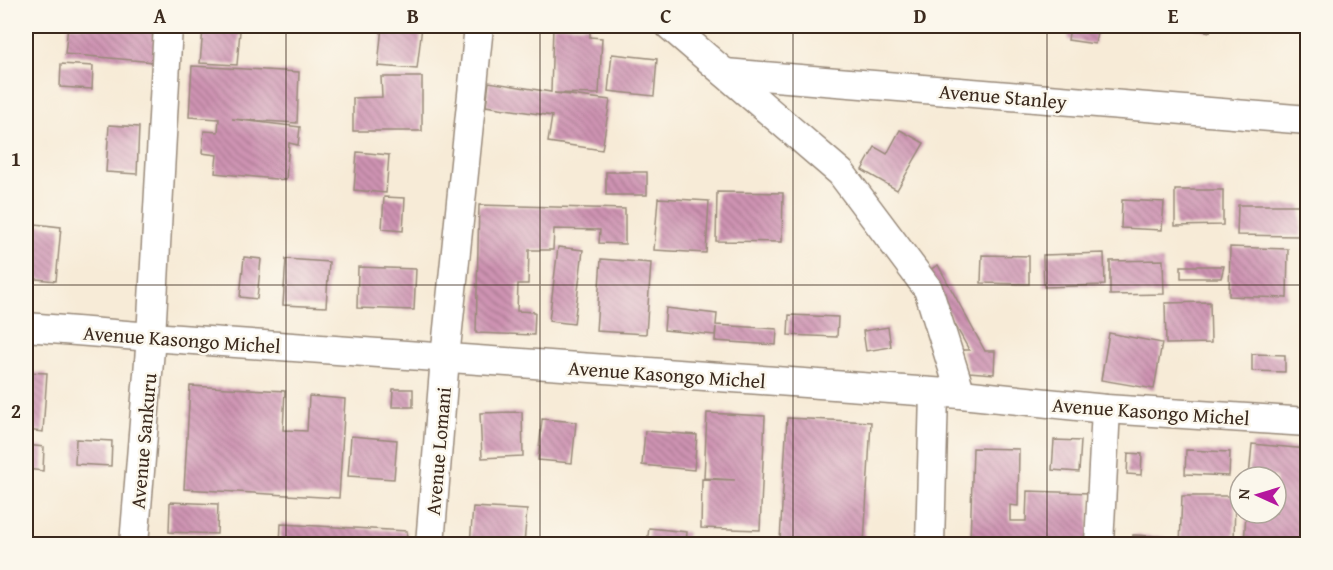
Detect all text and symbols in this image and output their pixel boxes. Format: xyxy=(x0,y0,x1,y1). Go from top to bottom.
text: A xyxy=(154,1,167,30)
text: B xyxy=(407,1,419,30)
text: C xyxy=(660,1,672,30)
text: D xyxy=(913,1,927,30)
text: E xyxy=(1168,1,1179,30)
street label: Avenue Stanley xyxy=(938,76,1068,116)
text: 1 xyxy=(11,144,21,173)
street label: Avenue Kasongo Michel xyxy=(82,318,282,360)
street label: Avenue Kasongo Michel xyxy=(567,353,767,395)
street label: Avenue Sankuru xyxy=(123,372,163,510)
street label: Avenue Lomani xyxy=(418,385,458,516)
street label: Avenue Kasongo Michel xyxy=(1051,390,1251,432)
text: 2 xyxy=(11,396,21,425)
north arrow xyxy=(1228,465,1288,525)
text: N xyxy=(1231,487,1255,500)

